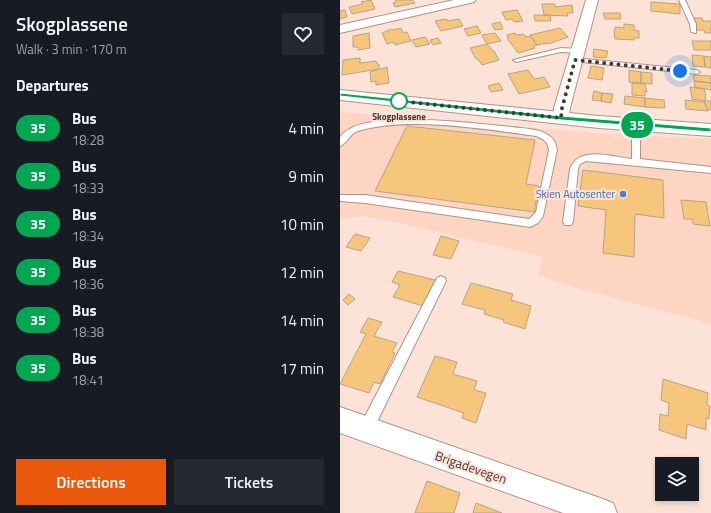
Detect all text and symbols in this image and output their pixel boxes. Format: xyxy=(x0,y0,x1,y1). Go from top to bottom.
text: Skogplassene xyxy=(16,9,128,38)
button: heart xyxy=(282,13,324,55)
text: Walk · 3 min · 170 m xyxy=(16,39,127,59)
your location xyxy=(670,61,690,81)
text: Departures xyxy=(16,74,89,97)
marker: Skogplassene xyxy=(390,92,408,110)
text: Bus xyxy=(72,107,97,130)
place label: Skogplassene xyxy=(372,110,426,123)
line badge: 35 xyxy=(619,112,655,138)
text: 35 xyxy=(629,114,645,135)
text: 35 xyxy=(30,117,46,138)
text: 4 min xyxy=(288,117,324,140)
text: 18:28 xyxy=(72,130,104,150)
text: Bus xyxy=(72,155,97,178)
text: 35 xyxy=(30,165,46,186)
text: 9 min xyxy=(288,165,324,188)
text: 18:33 xyxy=(72,178,104,198)
place label: Skien Autosenter xyxy=(536,186,615,202)
marker: Skien Autosenter xyxy=(618,189,628,199)
text: Bus xyxy=(72,203,97,226)
text: 35 xyxy=(30,213,46,234)
text: 10 min xyxy=(280,213,324,236)
text: 18:34 xyxy=(72,226,104,246)
text: Bus xyxy=(72,251,97,274)
text: 35 xyxy=(30,261,46,282)
text: 12 min xyxy=(280,261,324,284)
text: 18:36 xyxy=(72,274,104,294)
text: Bus xyxy=(72,299,97,322)
text: 35 xyxy=(30,309,46,330)
text: 14 min xyxy=(280,309,324,332)
text: 18:38 xyxy=(72,322,104,342)
text: Bus xyxy=(72,347,97,370)
text: 35 xyxy=(30,357,46,378)
text: 17 min xyxy=(280,357,324,380)
text: 18:41 xyxy=(72,370,104,390)
street label: Brigadevegen xyxy=(432,445,510,489)
map controls xyxy=(655,457,699,501)
button: layers xyxy=(655,457,699,501)
button: Directions xyxy=(16,459,166,505)
button: Tickets xyxy=(174,459,324,505)

